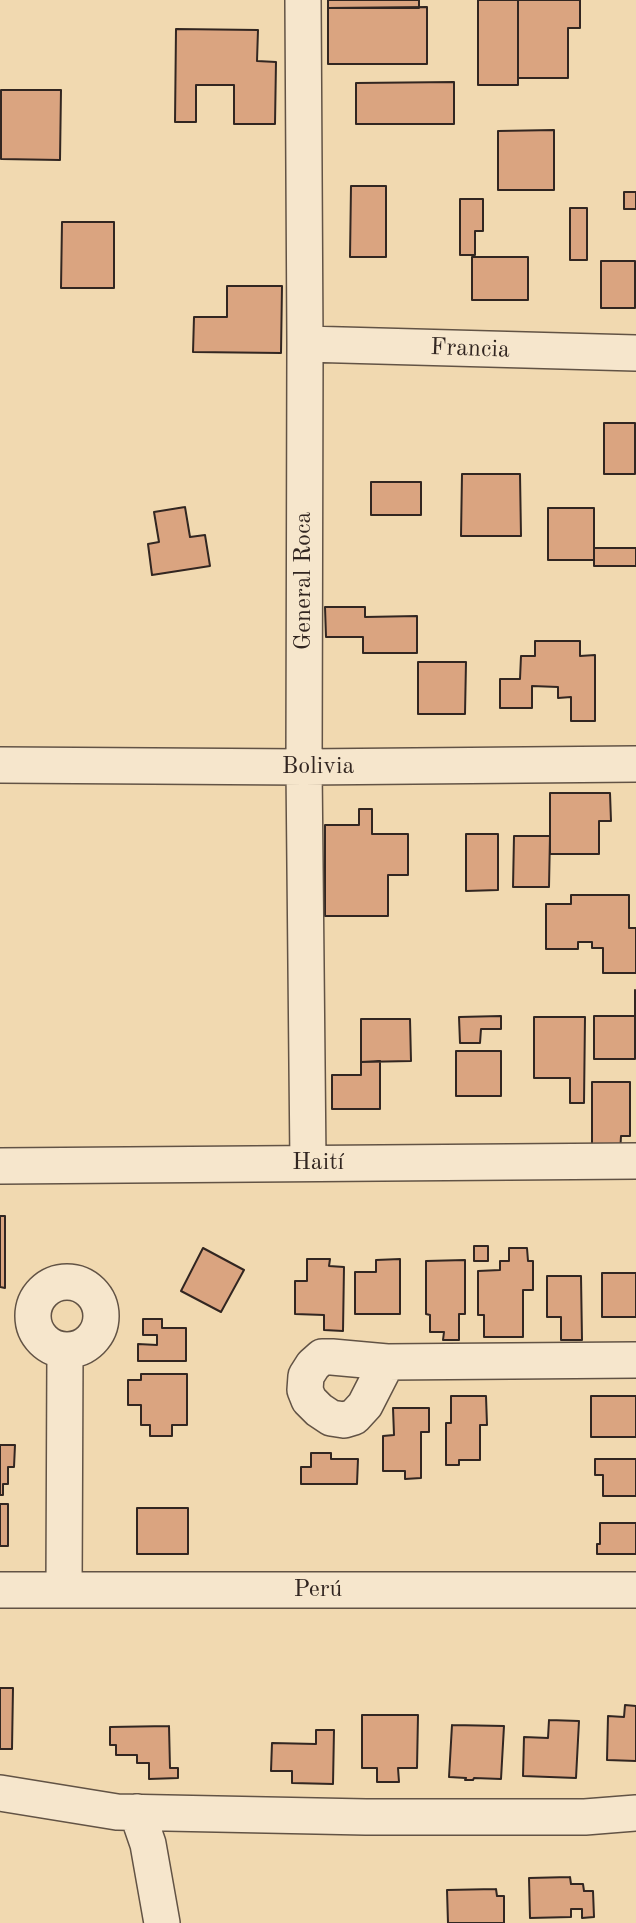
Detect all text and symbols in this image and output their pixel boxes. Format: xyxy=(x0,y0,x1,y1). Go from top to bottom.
street label: Francia xyxy=(430,333,510,365)
street label: General Roca xyxy=(290,512,318,650)
street label: Bolivia xyxy=(282,753,354,781)
street label: Haití xyxy=(292,1149,344,1177)
street label: Perú xyxy=(294,1576,342,1604)

